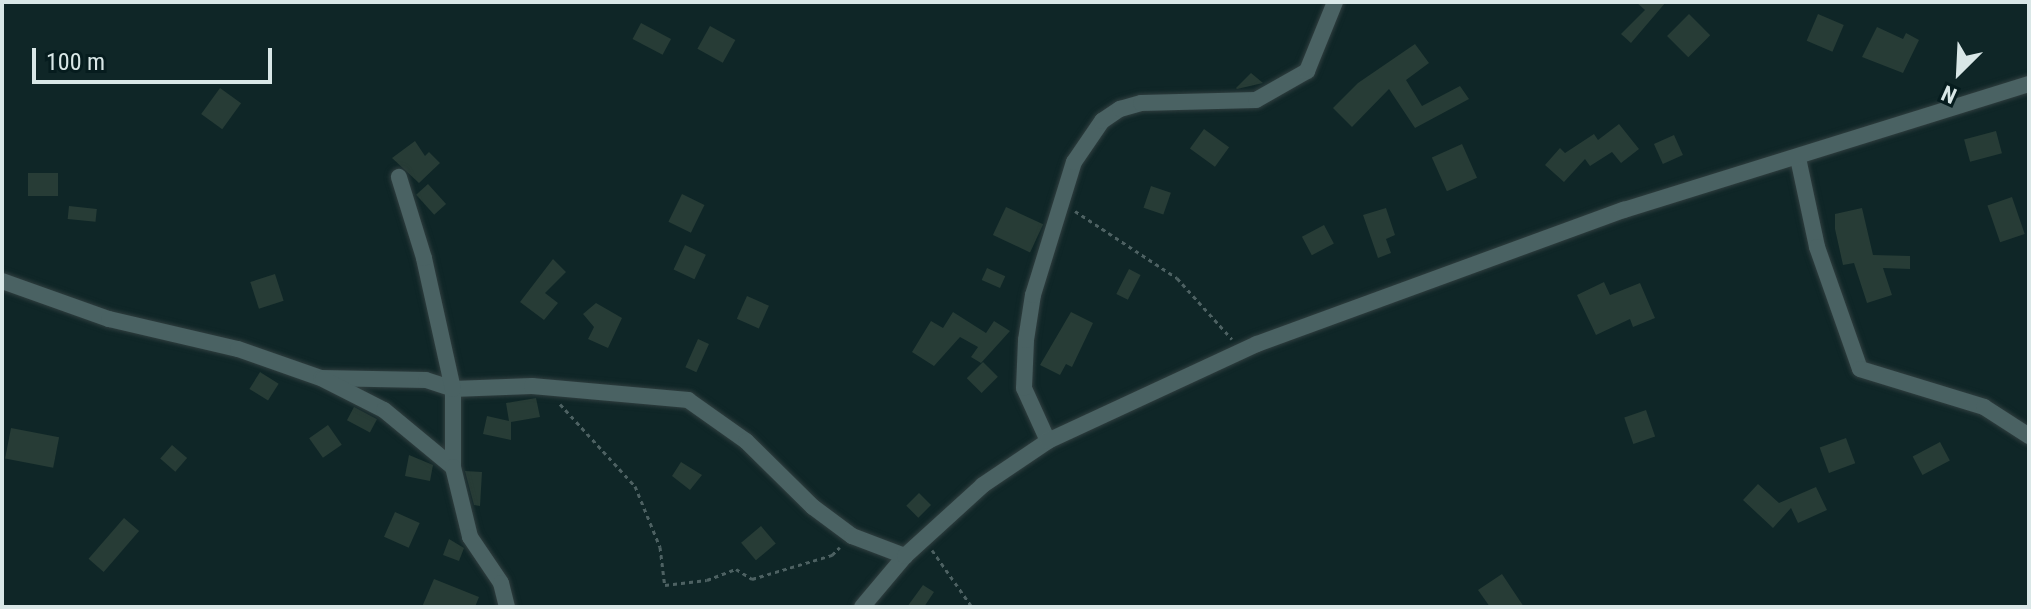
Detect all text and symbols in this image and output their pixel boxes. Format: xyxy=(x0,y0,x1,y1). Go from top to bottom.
scale bar xyxy=(36,32,276,82)
north arrow xyxy=(1919,32,1999,112)
text: 100 m xyxy=(46,48,105,76)
text: N xyxy=(1938,80,1960,109)

